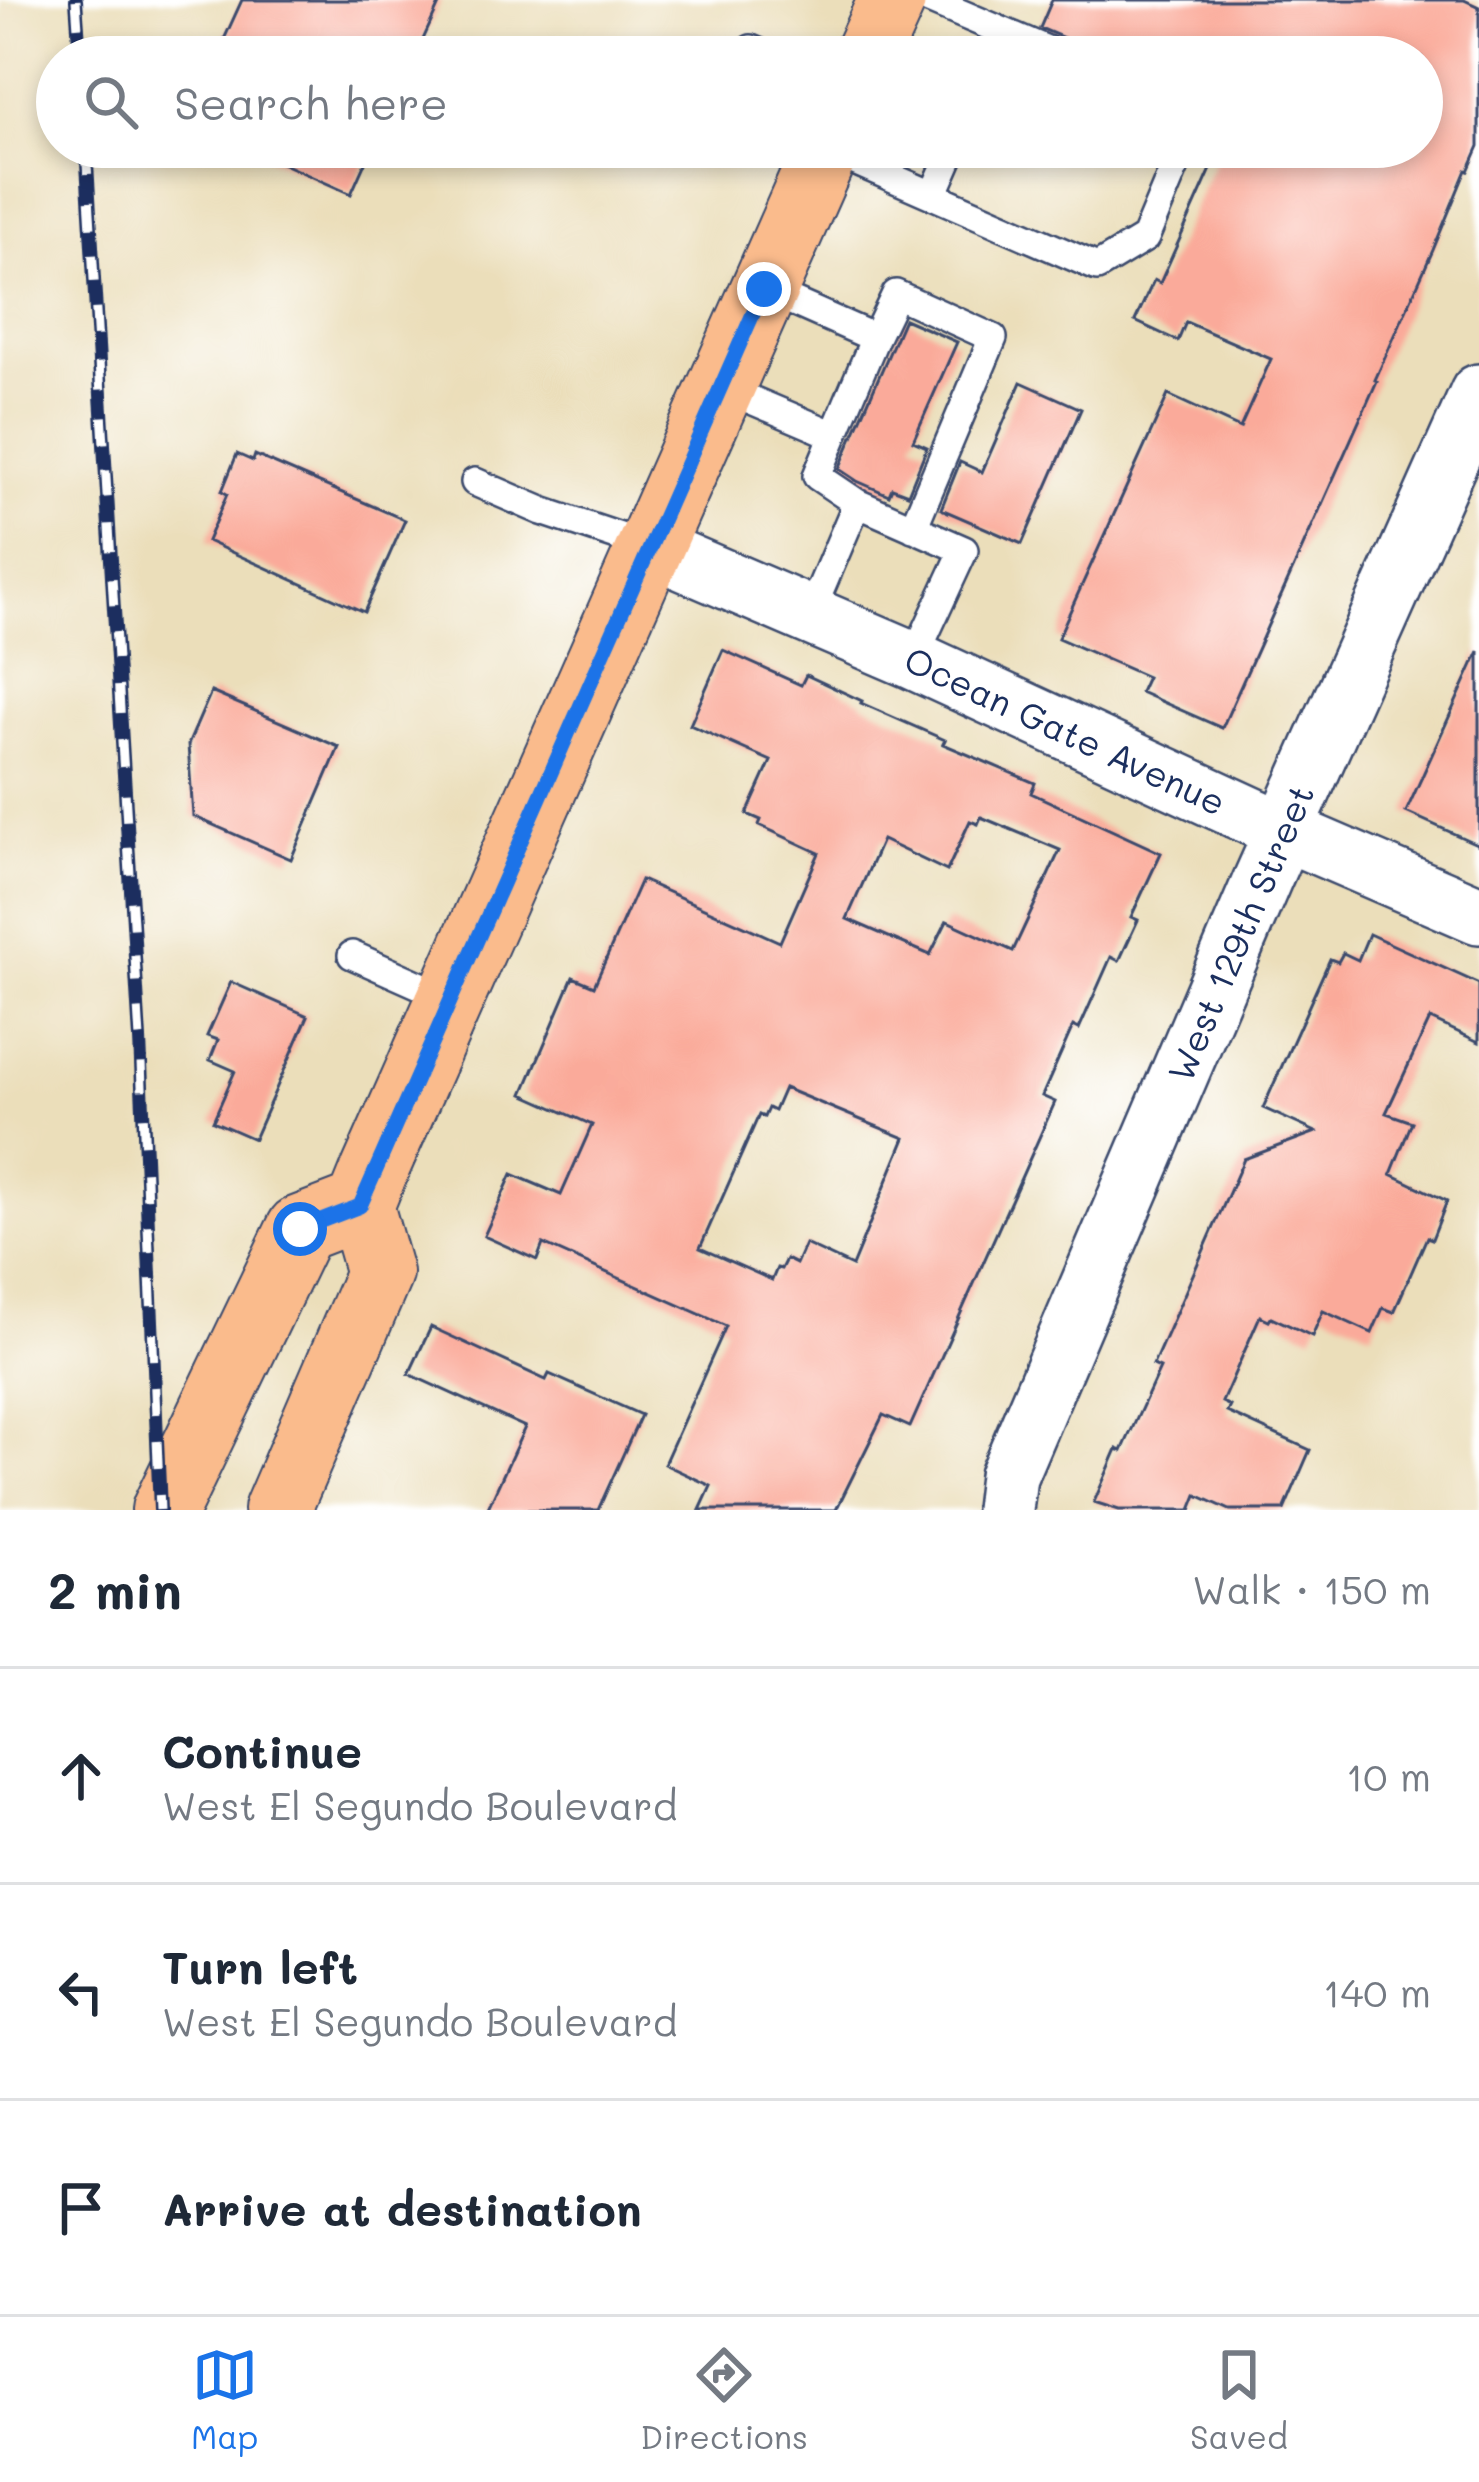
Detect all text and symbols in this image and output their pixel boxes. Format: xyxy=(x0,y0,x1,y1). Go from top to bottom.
search box xyxy=(36,36,1443,168)
icon: search xyxy=(78,69,144,135)
text: Search here xyxy=(174,73,448,131)
route end xyxy=(737,262,791,316)
street label: Ocean Gate Avenue xyxy=(897,635,1234,825)
street label: West 129th Street xyxy=(1156,777,1323,1088)
route start xyxy=(273,1202,327,1256)
text: 2 min xyxy=(48,1555,182,1622)
text: Walk · 150 m xyxy=(1192,1563,1431,1614)
text: Continue xyxy=(162,1721,362,1779)
icon: ahead xyxy=(48,1743,114,1809)
text: 10 m xyxy=(1346,1750,1431,1801)
text: West El Segundo Boulevard xyxy=(162,1779,677,1830)
text: Turn left xyxy=(162,1937,358,1995)
icon: left xyxy=(48,1959,114,2025)
text: 140 m xyxy=(1323,1966,1431,2017)
text: West El Segundo Boulevard xyxy=(162,1995,677,2046)
icon: arrive xyxy=(48,2175,114,2241)
text: Arrive at destination xyxy=(162,2179,642,2237)
tab: Map xyxy=(191,2342,258,2457)
tab: Directions xyxy=(640,2342,808,2457)
tab: Saved xyxy=(1190,2342,1288,2457)

